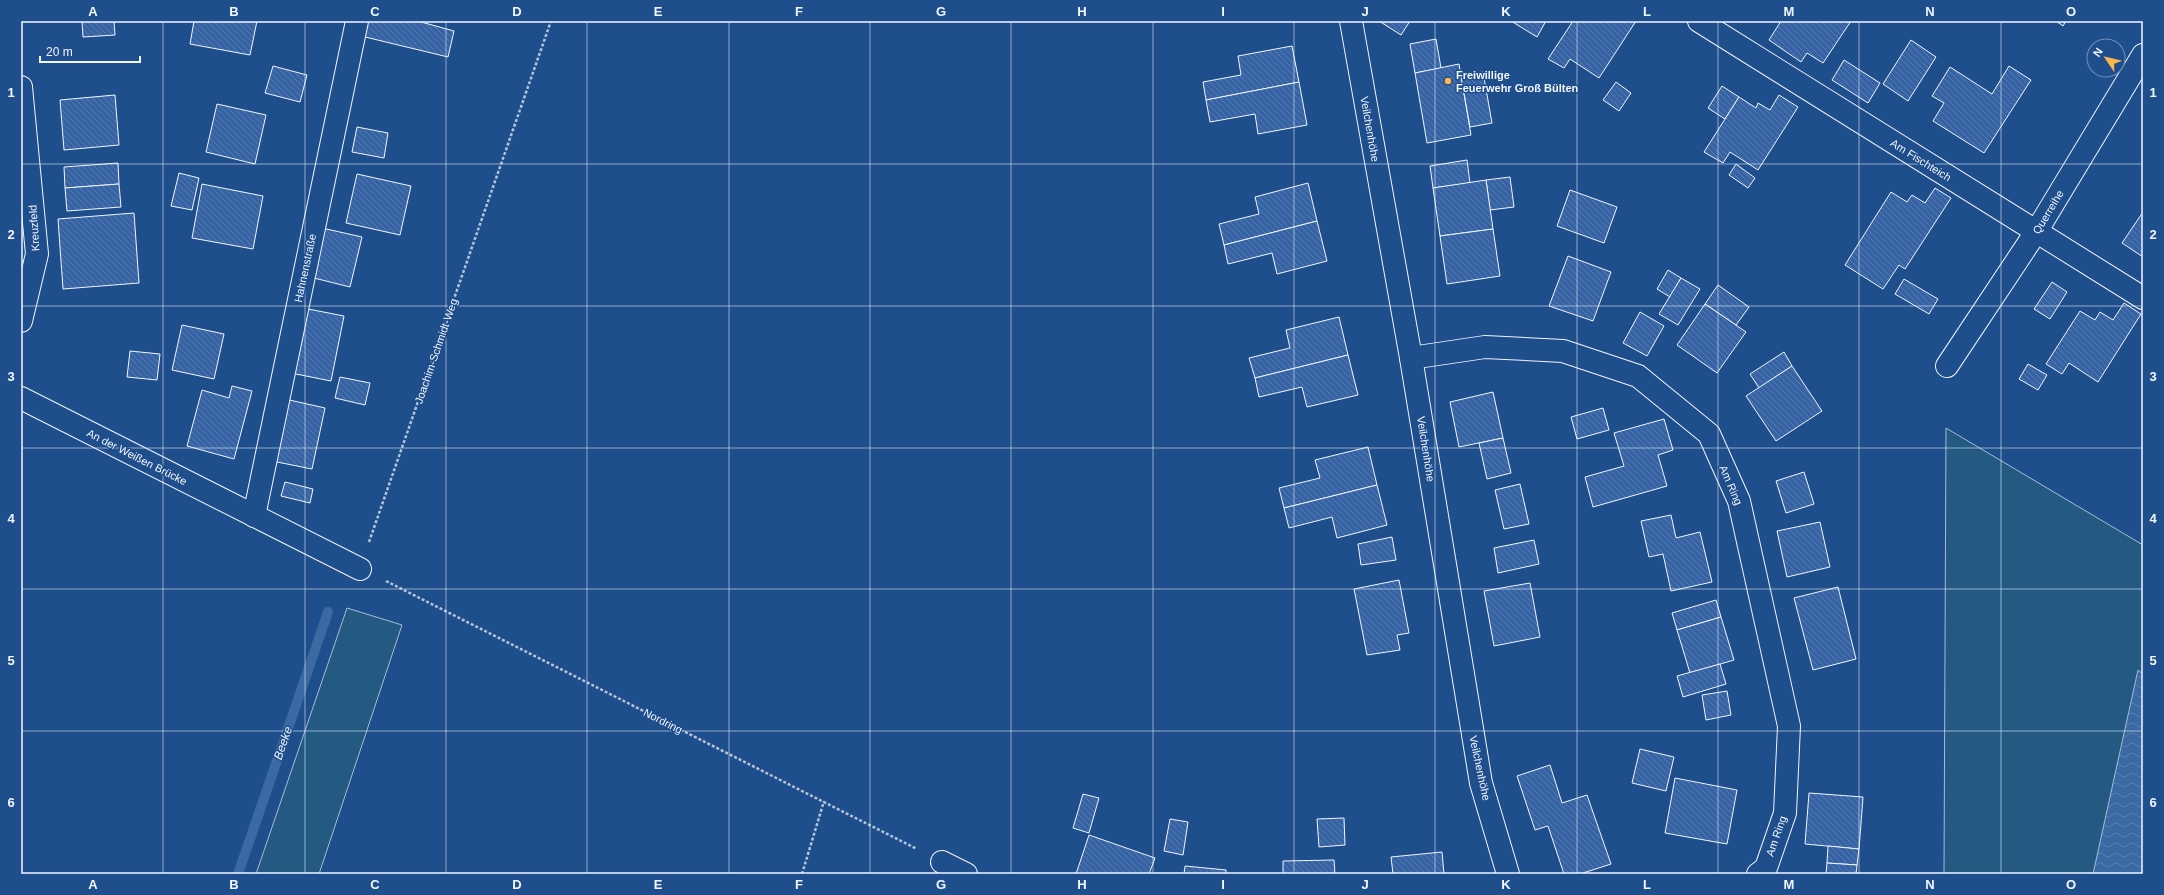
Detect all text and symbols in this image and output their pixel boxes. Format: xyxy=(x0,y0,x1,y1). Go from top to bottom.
text: A xyxy=(88,4,98,19)
text: B xyxy=(229,4,239,19)
text: C xyxy=(370,4,380,19)
text: D xyxy=(512,4,522,19)
text: E xyxy=(654,4,663,19)
text: F xyxy=(795,4,803,19)
text: G xyxy=(936,4,946,19)
text: H xyxy=(1077,4,1087,19)
text: I xyxy=(1221,4,1225,19)
text: J xyxy=(1361,4,1369,19)
text: K xyxy=(1501,4,1511,19)
text: L xyxy=(1643,4,1651,19)
text: M xyxy=(1784,4,1794,19)
text: N xyxy=(1925,4,1935,19)
text: O xyxy=(2066,4,2076,19)
scale bar xyxy=(40,38,140,64)
north arrow xyxy=(2086,38,2126,78)
text: 20 m xyxy=(46,45,73,59)
text: N xyxy=(2091,46,2105,59)
place label: Freiwillige Feuerwehr Groß Bülten xyxy=(1456,69,1579,94)
marker: Freiwillige Feuerwehr Groß Bülten xyxy=(1443,76,1453,86)
text: 1 xyxy=(7,85,15,100)
text: 1 xyxy=(2149,85,2157,100)
street label: Veilchenhöhe xyxy=(1358,95,1382,163)
street label: Am Fischteich xyxy=(1889,137,1953,183)
street label: Querreihe xyxy=(2030,188,2066,236)
street label: Kreuzfeld xyxy=(26,204,42,252)
text: 2 xyxy=(7,227,15,242)
text: 2 xyxy=(2149,227,2157,242)
street label: Hahnenstraße xyxy=(292,233,318,303)
street label: Joachim-Schmidt-Weg xyxy=(412,297,460,405)
text: 3 xyxy=(7,369,15,384)
text: 3 xyxy=(2149,369,2157,384)
street label: Veilchenhöhe xyxy=(1415,415,1437,483)
street label: An der Weißen Brücke xyxy=(85,427,189,487)
street label: Am Ring xyxy=(1717,463,1745,507)
text: 4 xyxy=(7,511,15,526)
text: 4 xyxy=(2149,511,2157,526)
text: 5 xyxy=(7,653,15,668)
text: 5 xyxy=(2149,653,2157,668)
street label: Nordring xyxy=(641,706,685,736)
water label: Beeke xyxy=(271,724,295,761)
street label: Veilchenhöhe xyxy=(1467,734,1493,802)
text: 6 xyxy=(7,795,15,810)
text: 6 xyxy=(2149,795,2157,810)
street label: Am Ring xyxy=(1763,814,1789,858)
text: A xyxy=(88,877,98,892)
text: B xyxy=(229,877,239,892)
text: C xyxy=(370,877,380,892)
text: D xyxy=(512,877,522,892)
text: E xyxy=(654,877,663,892)
text: F xyxy=(795,877,803,892)
text: G xyxy=(936,877,946,892)
text: H xyxy=(1077,877,1087,892)
text: I xyxy=(1221,877,1225,892)
text: J xyxy=(1361,877,1369,892)
text: K xyxy=(1501,877,1511,892)
text: L xyxy=(1643,877,1651,892)
text: M xyxy=(1784,877,1794,892)
text: N xyxy=(1925,877,1935,892)
text: O xyxy=(2066,877,2076,892)

